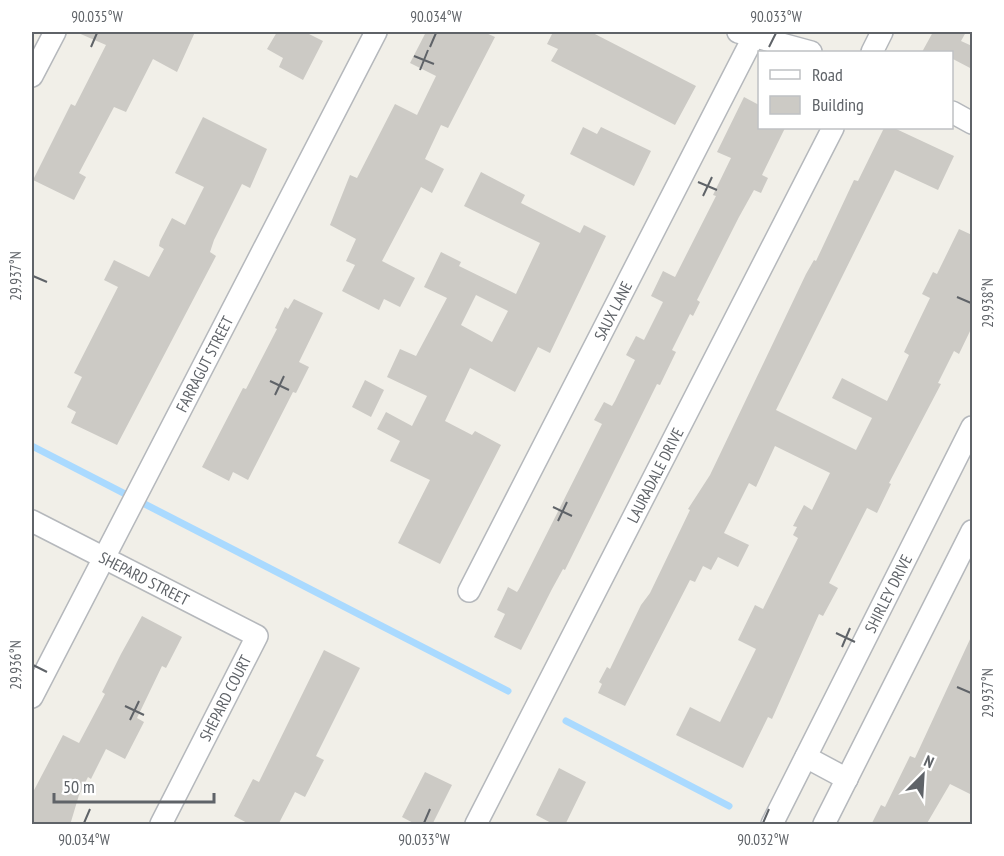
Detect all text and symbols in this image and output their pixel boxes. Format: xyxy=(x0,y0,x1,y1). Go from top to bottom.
text: 90.035°W xyxy=(71,7,123,26)
text: 90.034°W xyxy=(410,7,462,26)
text: 90.033°W xyxy=(750,7,802,26)
legend xyxy=(758,51,953,129)
text: Road xyxy=(812,63,843,86)
text: Building xyxy=(812,93,864,116)
text: 29.937°N xyxy=(6,251,25,301)
street label: SAUX LANE xyxy=(589,278,636,344)
text: 29.938°N xyxy=(978,278,997,328)
street label: FARRAGUT STREET xyxy=(171,313,237,415)
street label: LAURADALE DRIVE xyxy=(622,424,688,526)
street label: SHEPARD STREET xyxy=(96,547,193,610)
street label: SHIRLEY DRIVE xyxy=(860,551,916,636)
text: 29.936°N xyxy=(6,640,25,690)
street label: SHEPARD COURT xyxy=(195,652,255,744)
text: 29.937°N xyxy=(978,668,997,718)
north arrow xyxy=(893,745,953,805)
text: N xyxy=(921,750,937,772)
scale bar xyxy=(54,766,214,804)
text: 50 m xyxy=(63,775,95,798)
text: 90.034°W xyxy=(58,830,110,849)
text: 90.033°W xyxy=(398,830,450,849)
text: 90.032°W xyxy=(737,830,789,849)

